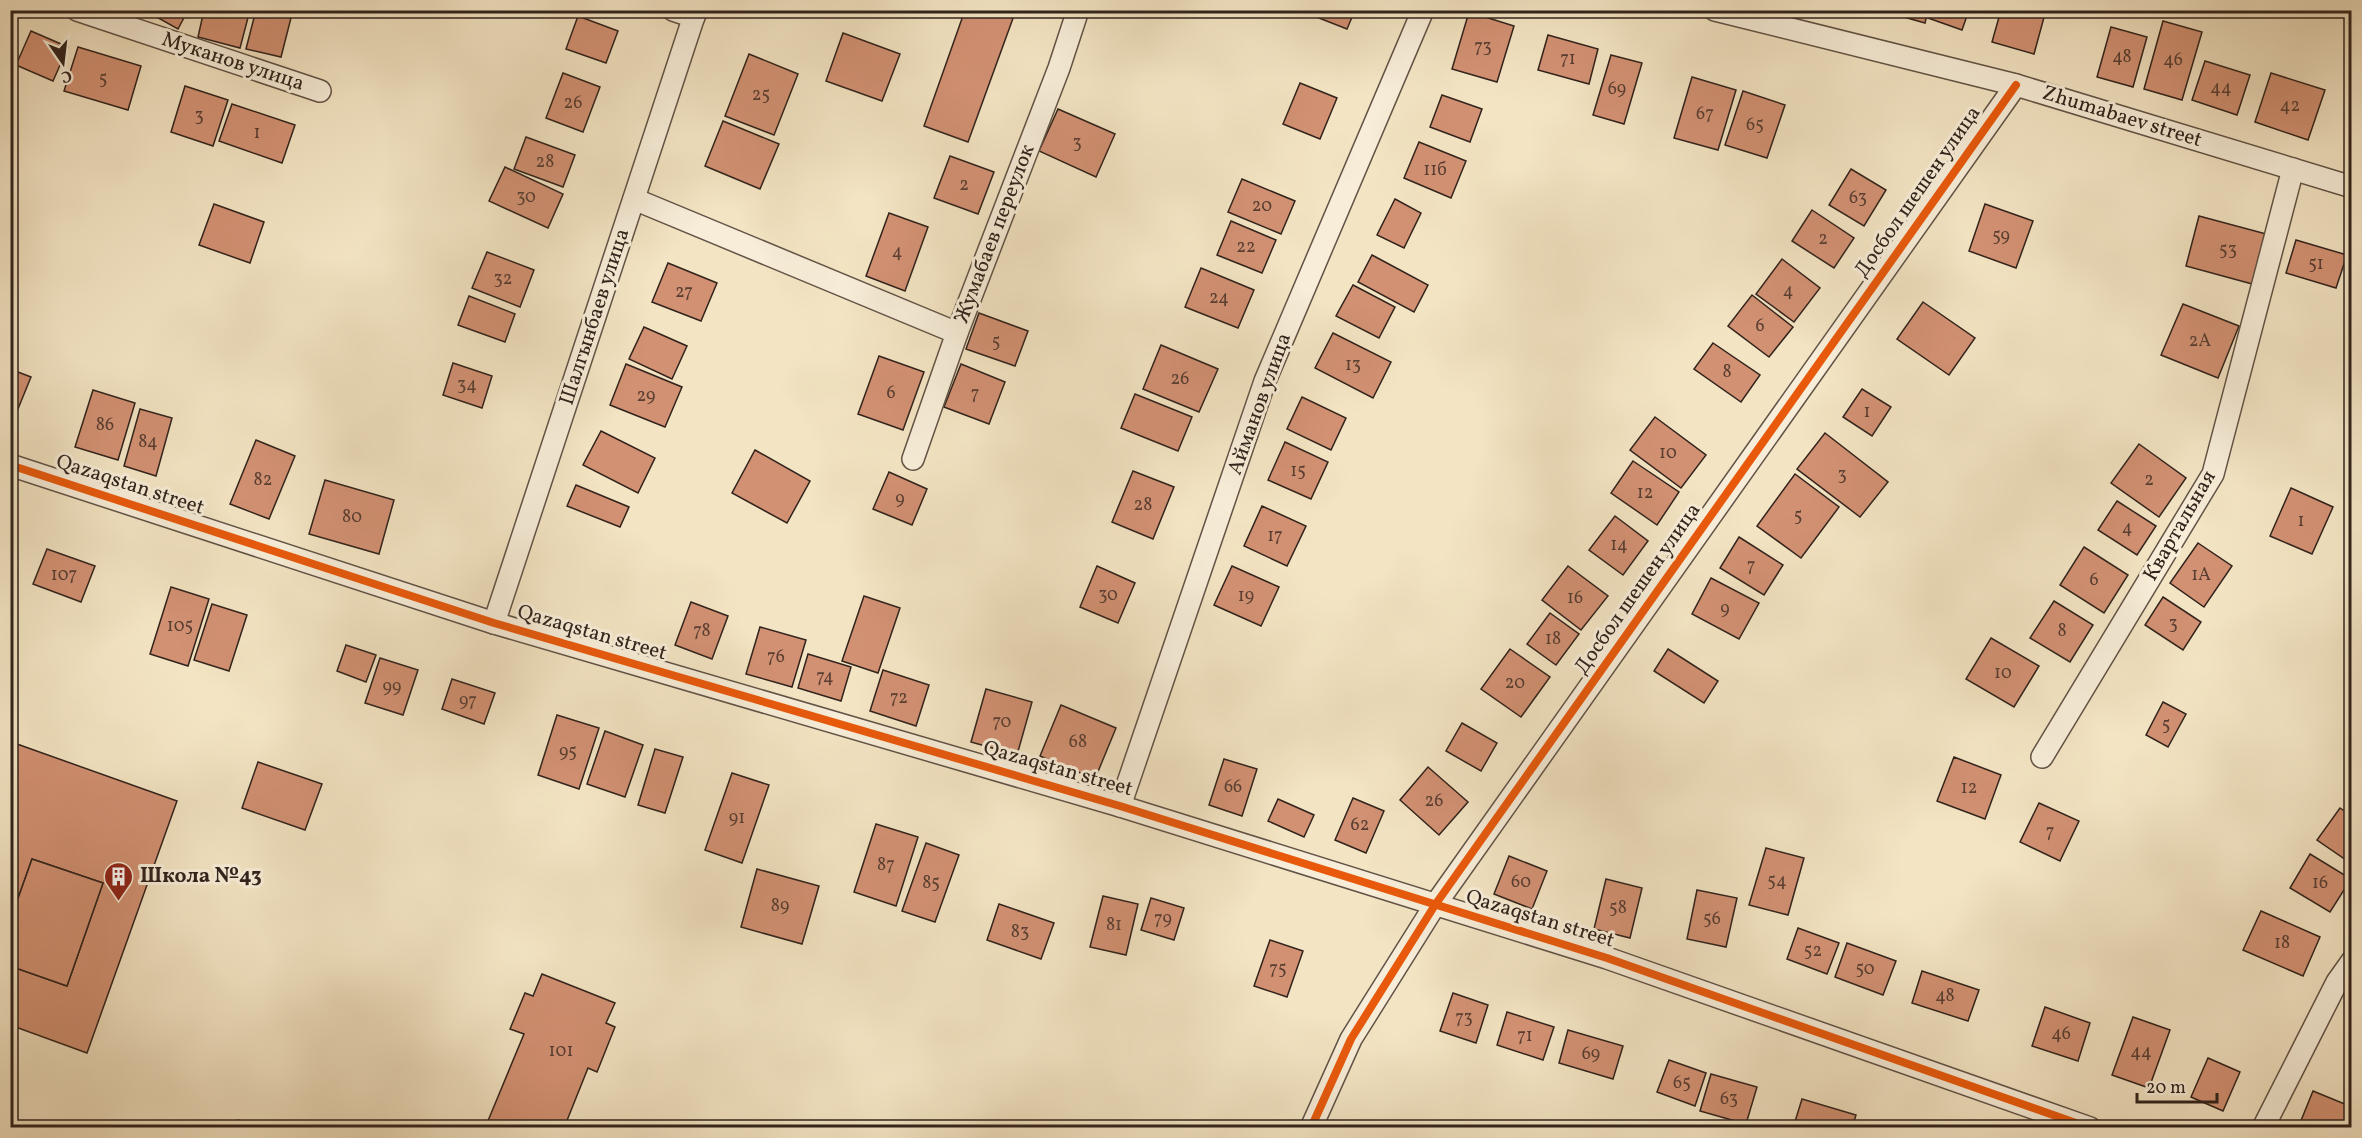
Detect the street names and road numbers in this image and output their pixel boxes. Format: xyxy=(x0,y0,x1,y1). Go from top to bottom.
street label: Муканов улица xyxy=(158,25,308,99)
street label: Zhumabaev street xyxy=(2039,79,2205,155)
street label: Досбол шешен улица xyxy=(1848,100,1988,284)
street label: Жумабаев переулок xyxy=(947,140,1043,328)
street label: Шалгынбаев улица xyxy=(553,225,637,409)
street label: Айманов улица xyxy=(1221,329,1299,479)
street label: Qazaqstan street xyxy=(52,447,208,523)
street label: Квартальная xyxy=(2137,465,2223,587)
street label: Досбол шешен улица xyxy=(1568,497,1708,681)
street label: Qazaqstan street xyxy=(514,598,670,668)
street label: Qazaqstan street xyxy=(980,734,1136,804)
street label: Qazaqstan street xyxy=(1462,883,1618,955)

